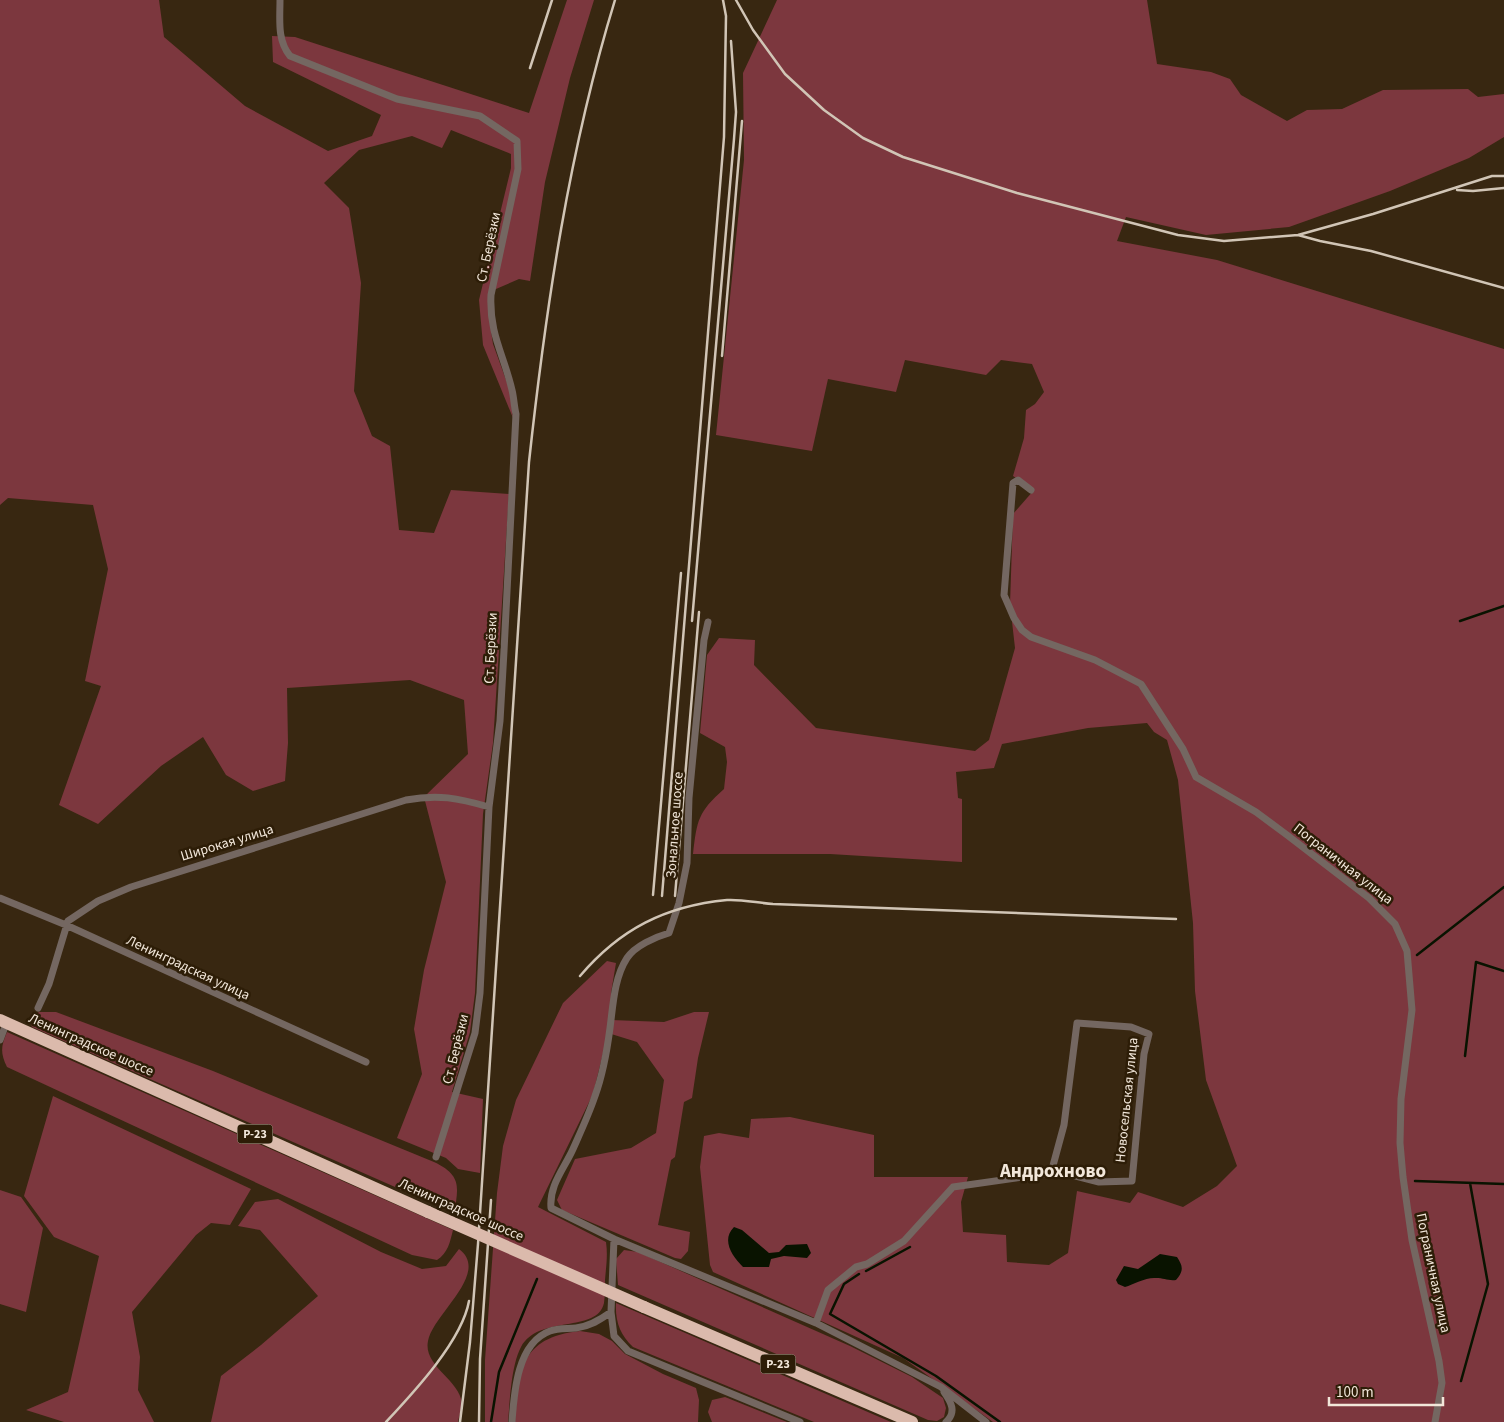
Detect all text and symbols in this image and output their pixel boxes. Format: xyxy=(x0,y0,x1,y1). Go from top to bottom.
street label: Ст. Берёзки xyxy=(472,210,506,284)
street label: Ст. Берёзки xyxy=(479,612,503,684)
street label: Зональное шоссе xyxy=(661,771,689,879)
street label: Широкая улица xyxy=(178,819,276,867)
street label: Пограничная улица xyxy=(1289,819,1397,909)
street label: Ленинградская улица xyxy=(123,931,253,1005)
street label: Ленинградское шоссе xyxy=(25,1008,157,1082)
street label: Ст. Берёзки xyxy=(438,1012,474,1086)
street label: Новосельская улица xyxy=(1110,1036,1144,1164)
road number: Р-23 xyxy=(238,1124,272,1144)
district label: Андрохново xyxy=(999,1158,1106,1185)
street label: Ленинградское шоссе xyxy=(395,1173,527,1247)
street label: Пограничная улица xyxy=(1411,1211,1455,1335)
road number: Р-23 xyxy=(760,1355,796,1374)
scale bar xyxy=(1329,1374,1443,1406)
text: 100 m xyxy=(1336,1382,1374,1403)

